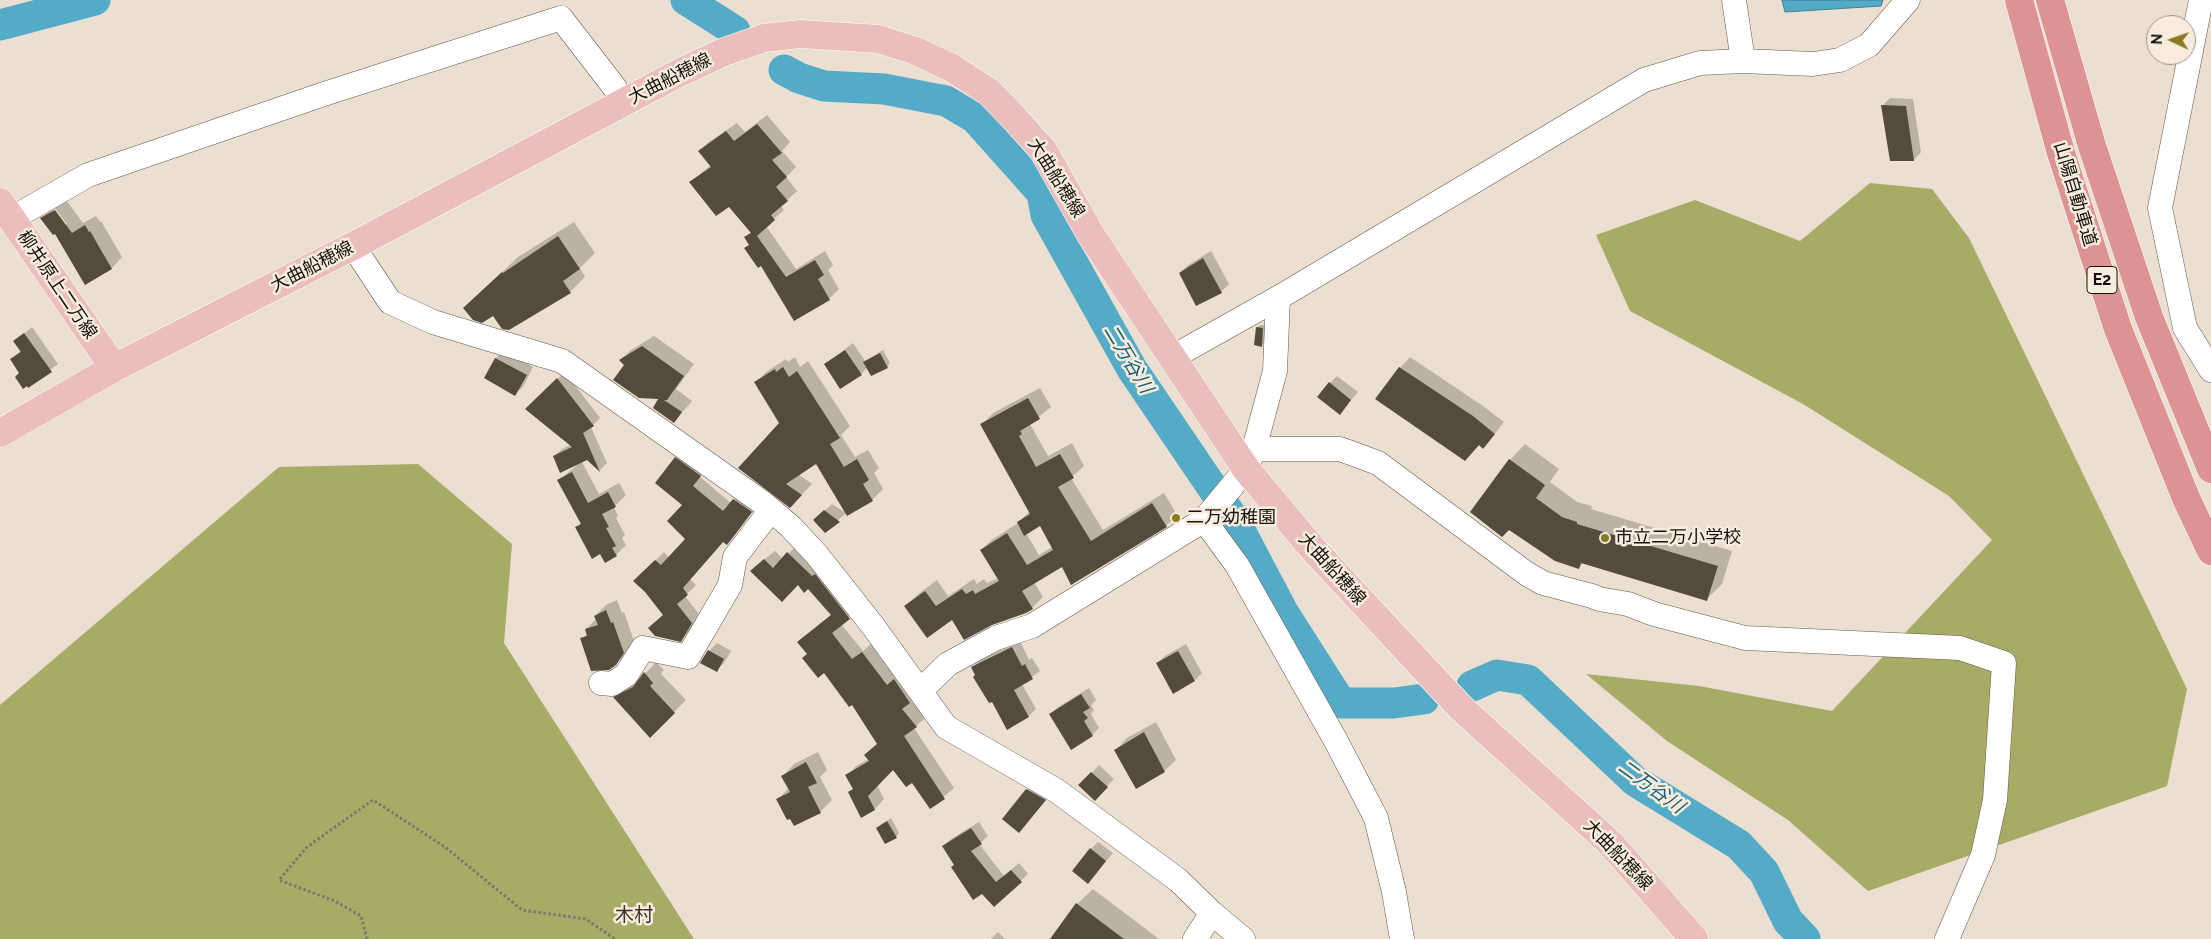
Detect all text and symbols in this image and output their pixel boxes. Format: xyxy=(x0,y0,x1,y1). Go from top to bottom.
north arrow xyxy=(2146,15,2196,65)
text: N xyxy=(2149,34,2165,45)
street label: 大曲船穂線 xyxy=(625,49,715,109)
street label: 大曲船穂線 xyxy=(1023,134,1089,222)
street label: 山陽自動車道 xyxy=(2049,139,2101,249)
street label: 柳井原上二万線 xyxy=(13,227,101,343)
street label: 大曲船穂線 xyxy=(267,237,357,297)
road number: E2 xyxy=(2087,266,2117,294)
water label: 二万谷川 xyxy=(1099,321,1157,397)
place label: 二万幼稚園 xyxy=(1186,507,1276,529)
marker: 二万幼稚園 xyxy=(1170,512,1182,524)
place label: 市立二万小学校 xyxy=(1615,527,1741,549)
street label: 大曲船穂線 xyxy=(1294,528,1370,610)
marker: 市立二万小学校 xyxy=(1599,532,1611,544)
water label: 二万谷川 xyxy=(1614,755,1688,819)
street label: 大曲船穂線 xyxy=(1579,815,1657,895)
district label: 木村 xyxy=(615,904,653,926)

